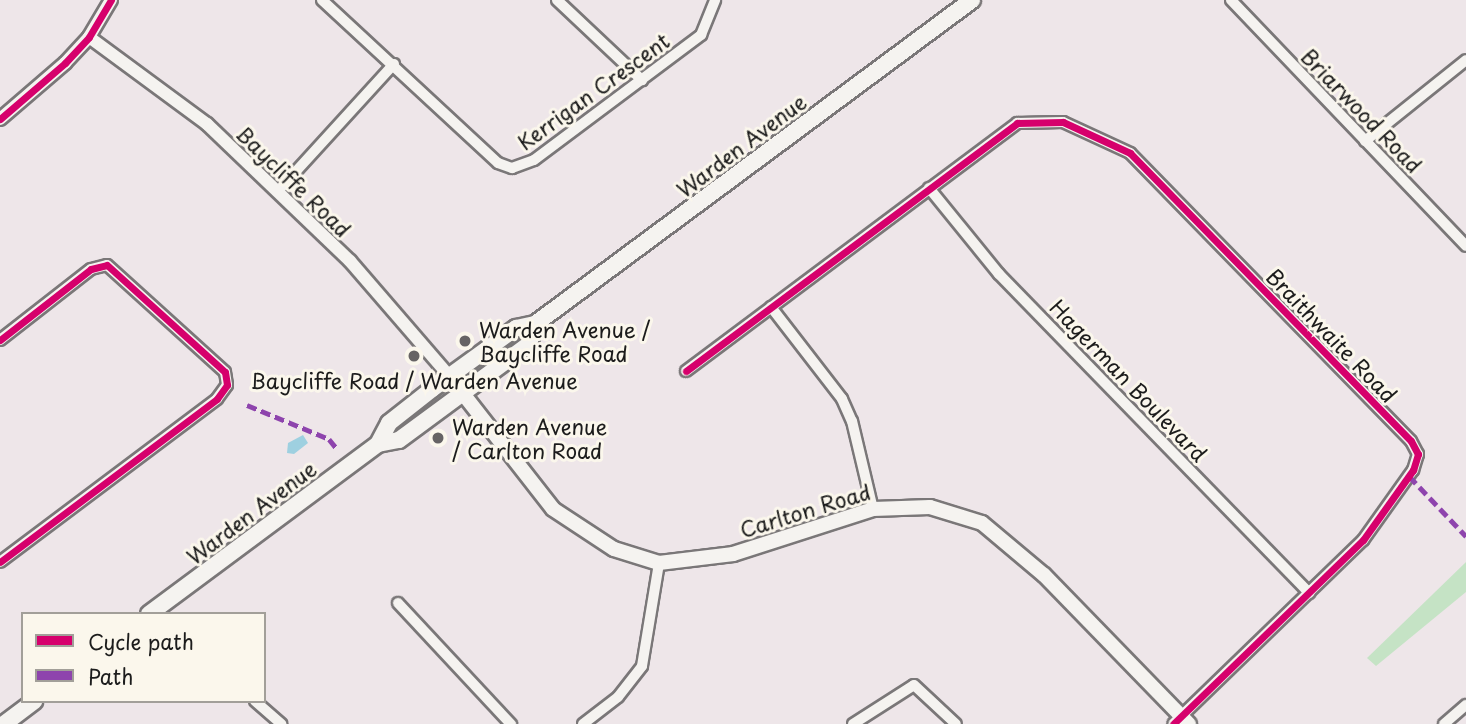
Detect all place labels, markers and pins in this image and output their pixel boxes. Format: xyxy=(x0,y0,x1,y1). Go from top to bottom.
place label: Warden Avenue / Baycliffe Road xyxy=(479,316,651,366)
marker: Warden Avenue / Baycliffe Road xyxy=(457,333,473,349)
marker: Baycliffe Road / Warden Avenue xyxy=(406,348,422,364)
place label: Baycliffe Road / Warden Avenue xyxy=(250,367,578,393)
place label: Warden Avenue / Carlton Road xyxy=(452,413,608,463)
marker: Warden Avenue / Carlton Road xyxy=(430,430,446,446)

